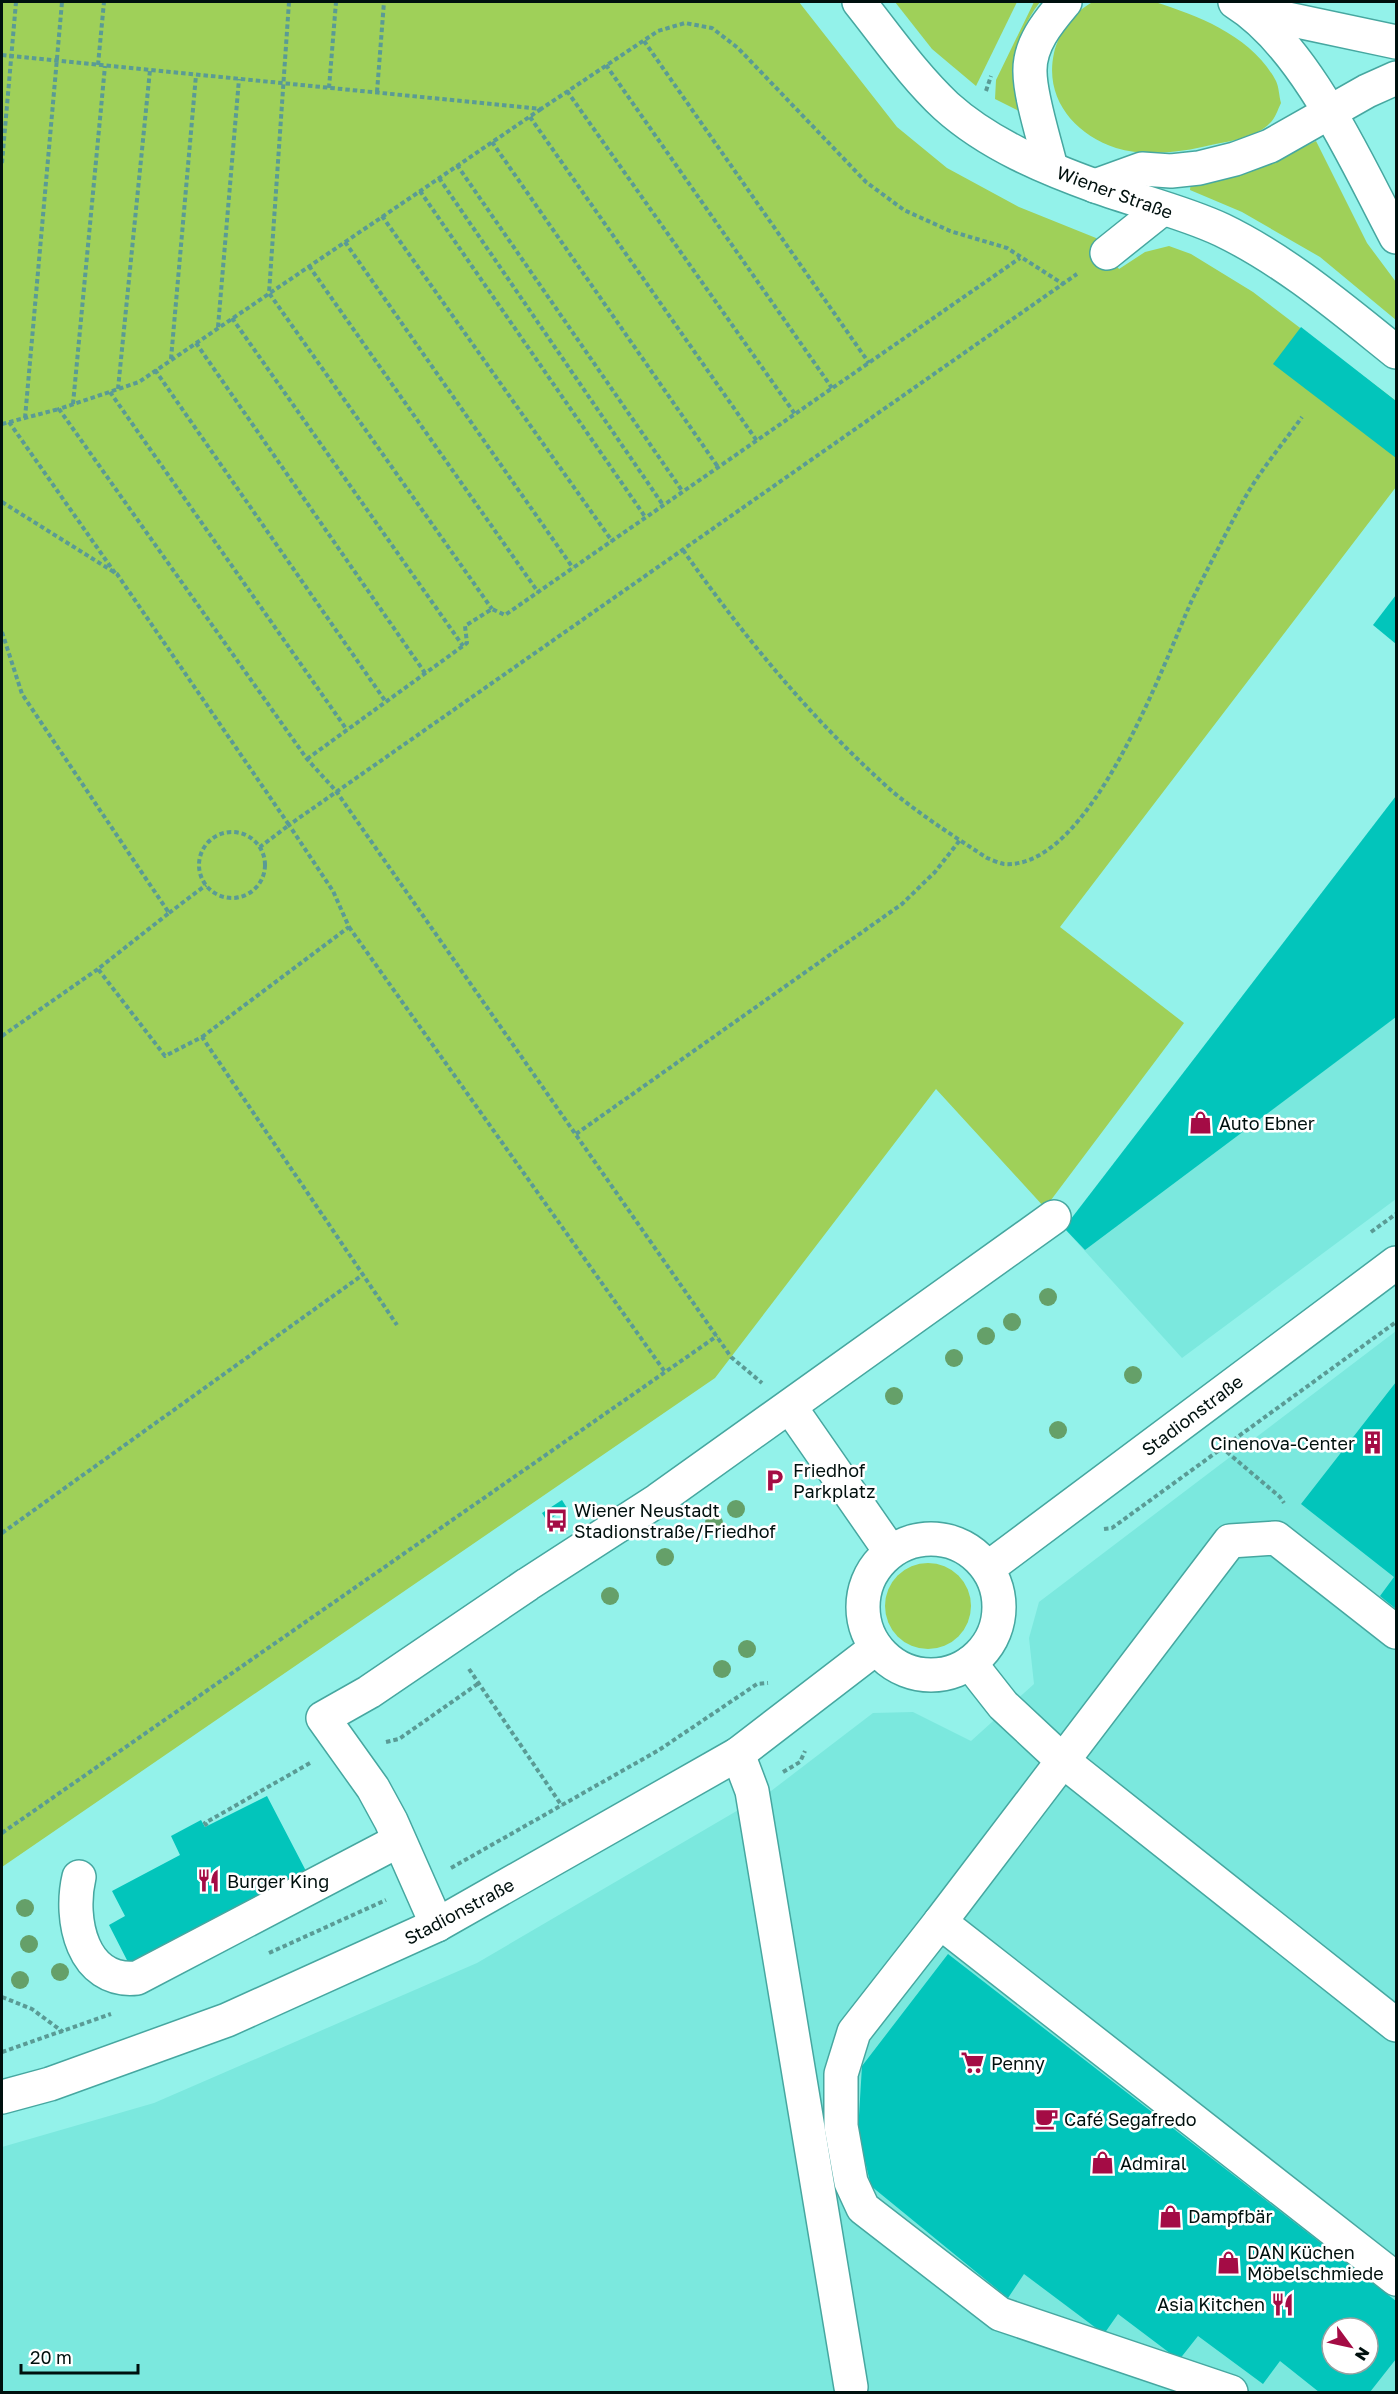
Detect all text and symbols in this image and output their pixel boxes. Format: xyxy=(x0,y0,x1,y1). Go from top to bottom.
street label: Wiener Straße xyxy=(1054,161,1176,223)
shop icon: Auto Ebner xyxy=(1188,1110,1214,1136)
place label: Auto Ebner xyxy=(1219,1112,1315,1134)
street label: Stadionstraße xyxy=(1137,1370,1247,1460)
building icon: Cinenova-Center xyxy=(1360,1430,1386,1456)
place label: Cinenova-Center xyxy=(1210,1432,1355,1454)
place label: Friedhof Parkplatz xyxy=(793,1459,876,1502)
parking icon: Friedhof Parkplatz xyxy=(762,1467,788,1493)
place label: Wiener Neustadt Stadionstraße/Friedhof xyxy=(574,1499,776,1542)
bus stop icon: Wiener Neustadt Stadionstraße/Friedhof xyxy=(543,1507,569,1533)
restaurant icon: Burger King xyxy=(196,1868,222,1894)
place label: Burger King xyxy=(227,1870,329,1892)
street label: Stadionstraße xyxy=(400,1873,518,1949)
supermarket icon: Penny xyxy=(960,2050,986,2076)
place label: Penny xyxy=(991,2052,1045,2074)
cafe icon: Café Segafredo xyxy=(1033,2106,1059,2132)
place label: Café Segafredo xyxy=(1064,2108,1197,2130)
shop icon: Admiral xyxy=(1089,2150,1115,2176)
place label: Admiral xyxy=(1120,2152,1187,2174)
shop icon: Dampfbär xyxy=(1157,2203,1183,2229)
place label: Dampfbär xyxy=(1188,2205,1272,2227)
place label: DAN Küchen Möbelschmiede xyxy=(1247,2241,1384,2284)
shop icon: DAN Küchen Möbelschmiede xyxy=(1216,2249,1242,2275)
restaurant icon: Asia Kitchen xyxy=(1270,2291,1296,2317)
place label: Asia Kitchen xyxy=(1157,2293,1265,2315)
north arrow xyxy=(1320,2316,1380,2376)
scale bar xyxy=(21,2337,138,2375)
text: N xyxy=(1351,2344,1374,2365)
text: 20 m xyxy=(30,2346,72,2368)

